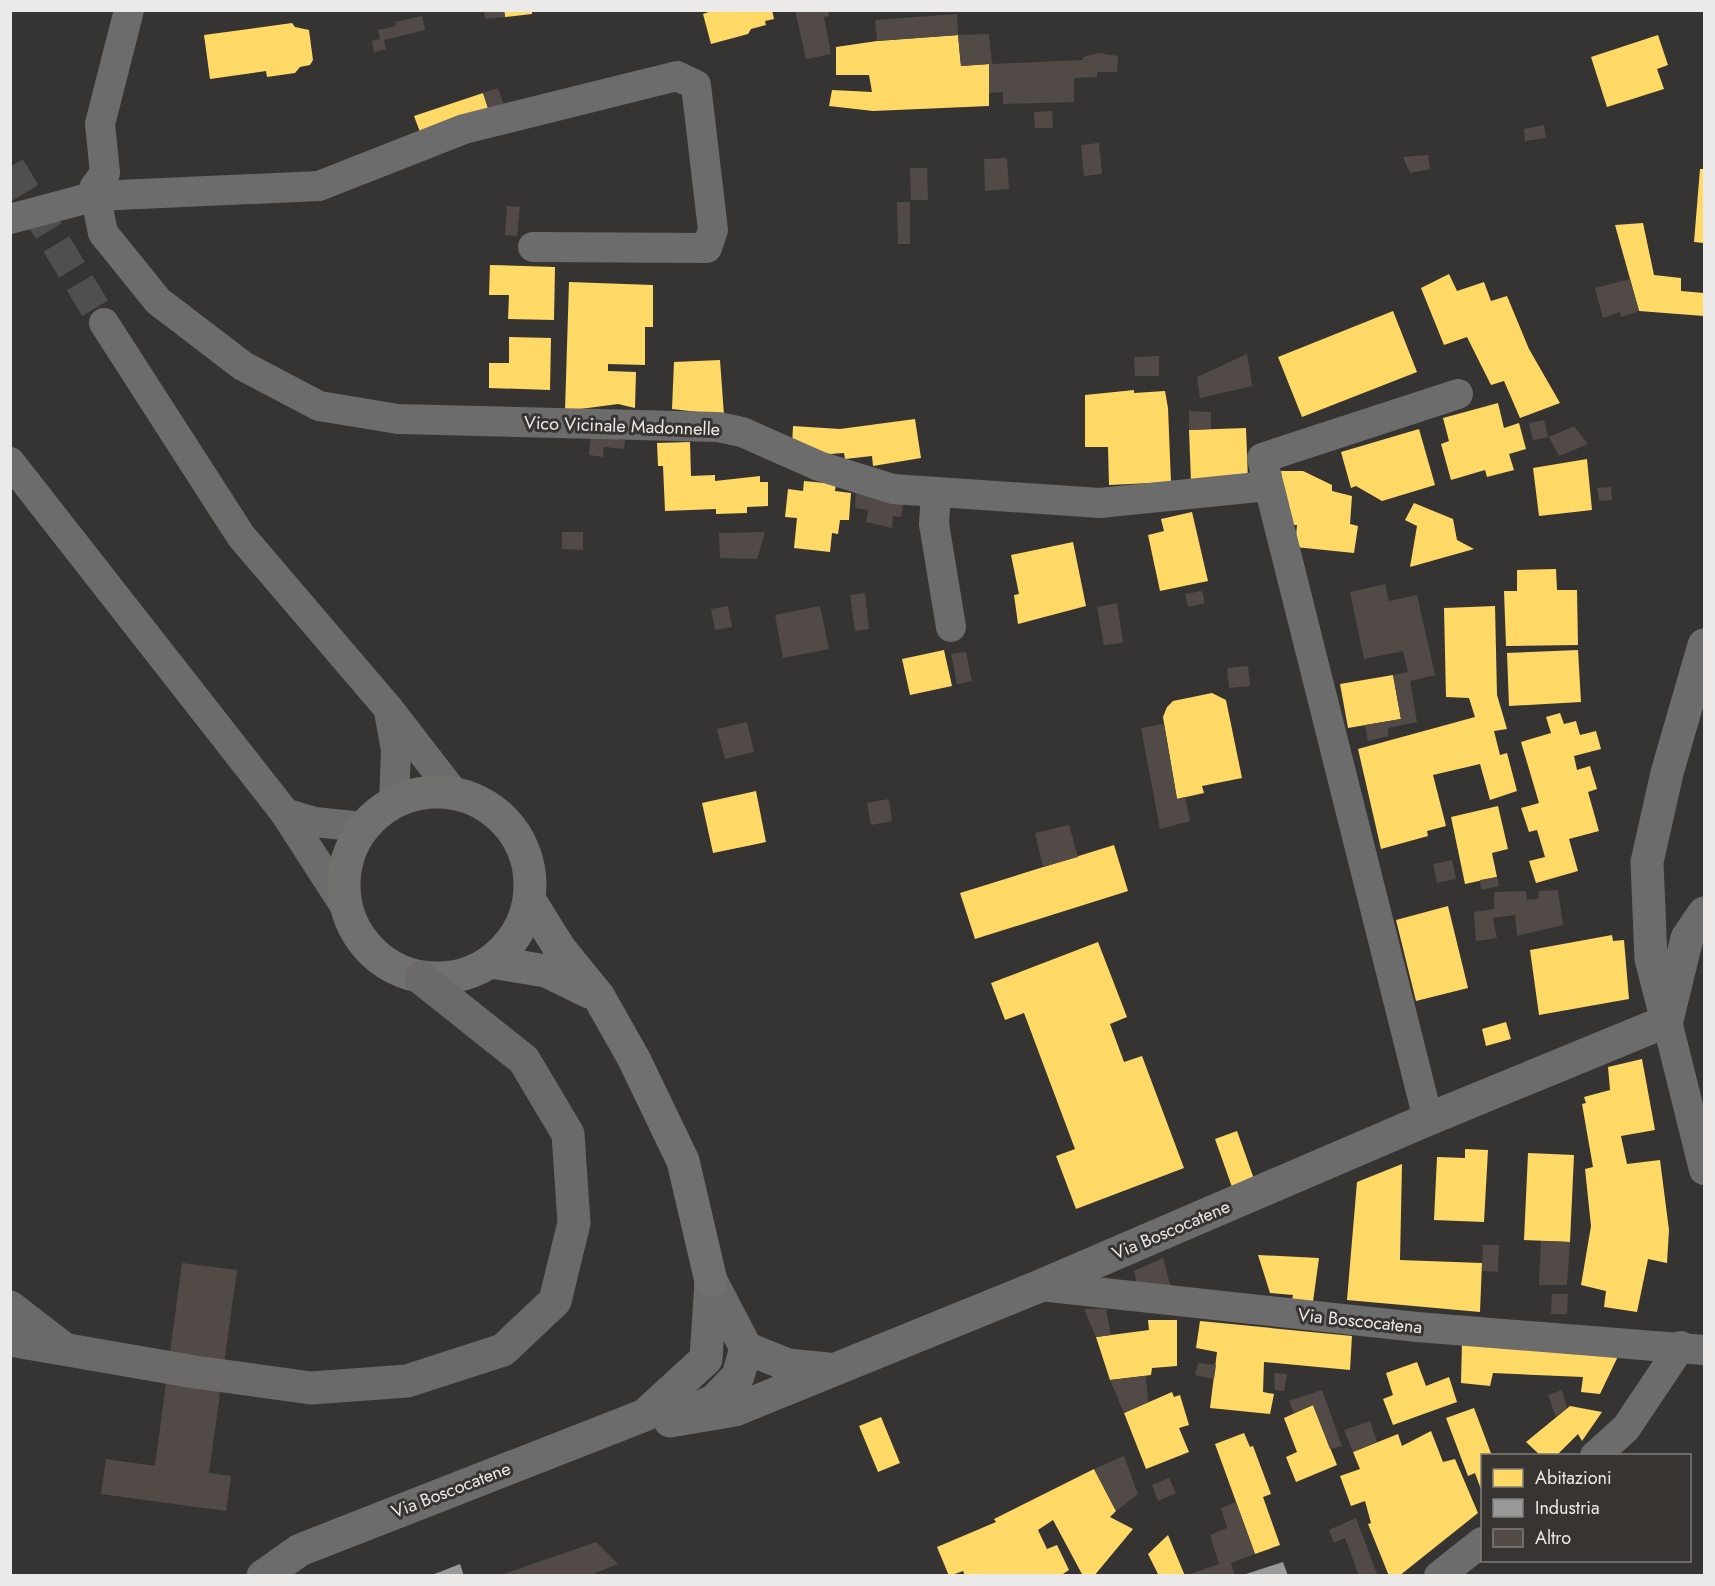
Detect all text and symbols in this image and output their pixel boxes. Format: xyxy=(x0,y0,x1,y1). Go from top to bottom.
street label: Vico Vicinale Madonnelle xyxy=(524,410,720,442)
street label: Via Boscocatene xyxy=(1108,1193,1234,1267)
street label: Via Boscocatena xyxy=(1296,1302,1424,1340)
legend xyxy=(1481,1454,1691,1562)
street label: Via Boscocatene xyxy=(388,1455,514,1525)
text: Abitazioni xyxy=(1535,1465,1612,1491)
text: Industria xyxy=(1535,1495,1600,1521)
text: Altro xyxy=(1535,1525,1571,1551)

